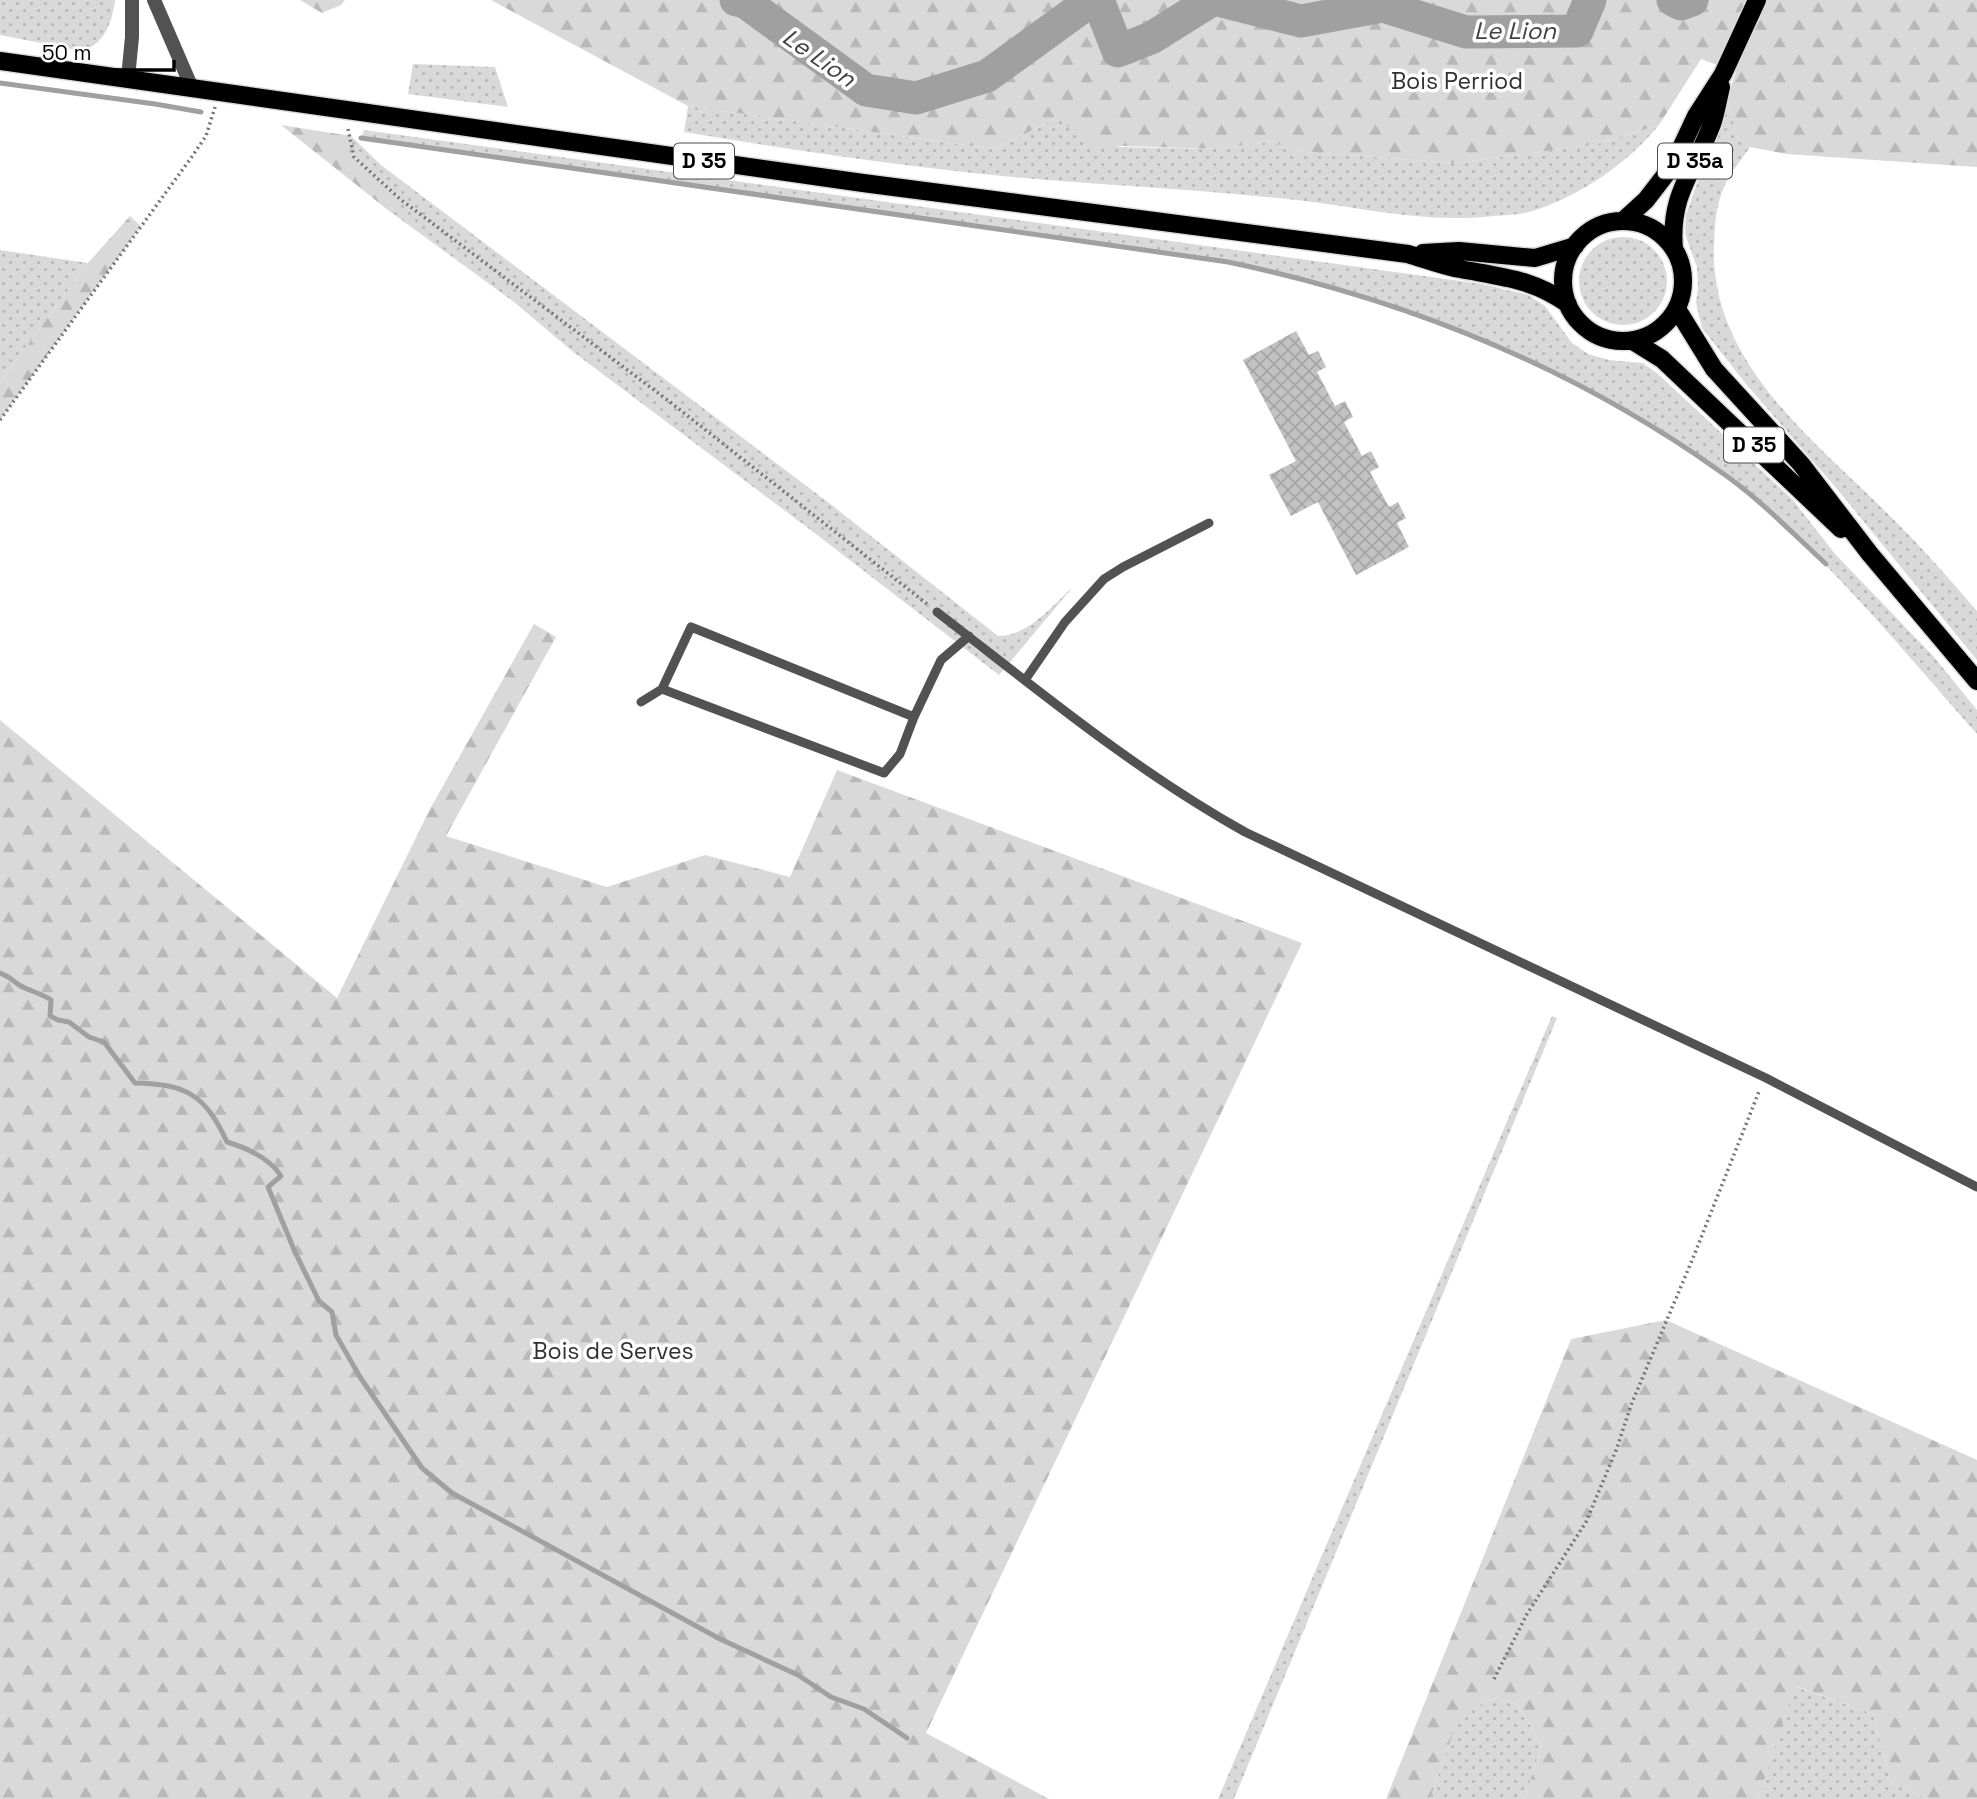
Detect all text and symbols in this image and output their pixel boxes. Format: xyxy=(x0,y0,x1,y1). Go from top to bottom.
water label: Le Lion xyxy=(1474,15,1557,46)
water label: Le Lion xyxy=(777,21,863,95)
scale bar xyxy=(32,28,173,72)
text: 50 m xyxy=(42,39,92,66)
park label: Bois Perriod xyxy=(1391,66,1523,96)
road number: D 35 xyxy=(674,144,734,178)
road number: D 35a xyxy=(1658,144,1732,178)
road number: D 35 xyxy=(1724,428,1784,462)
park label: Bois de Serves xyxy=(532,1336,694,1366)

